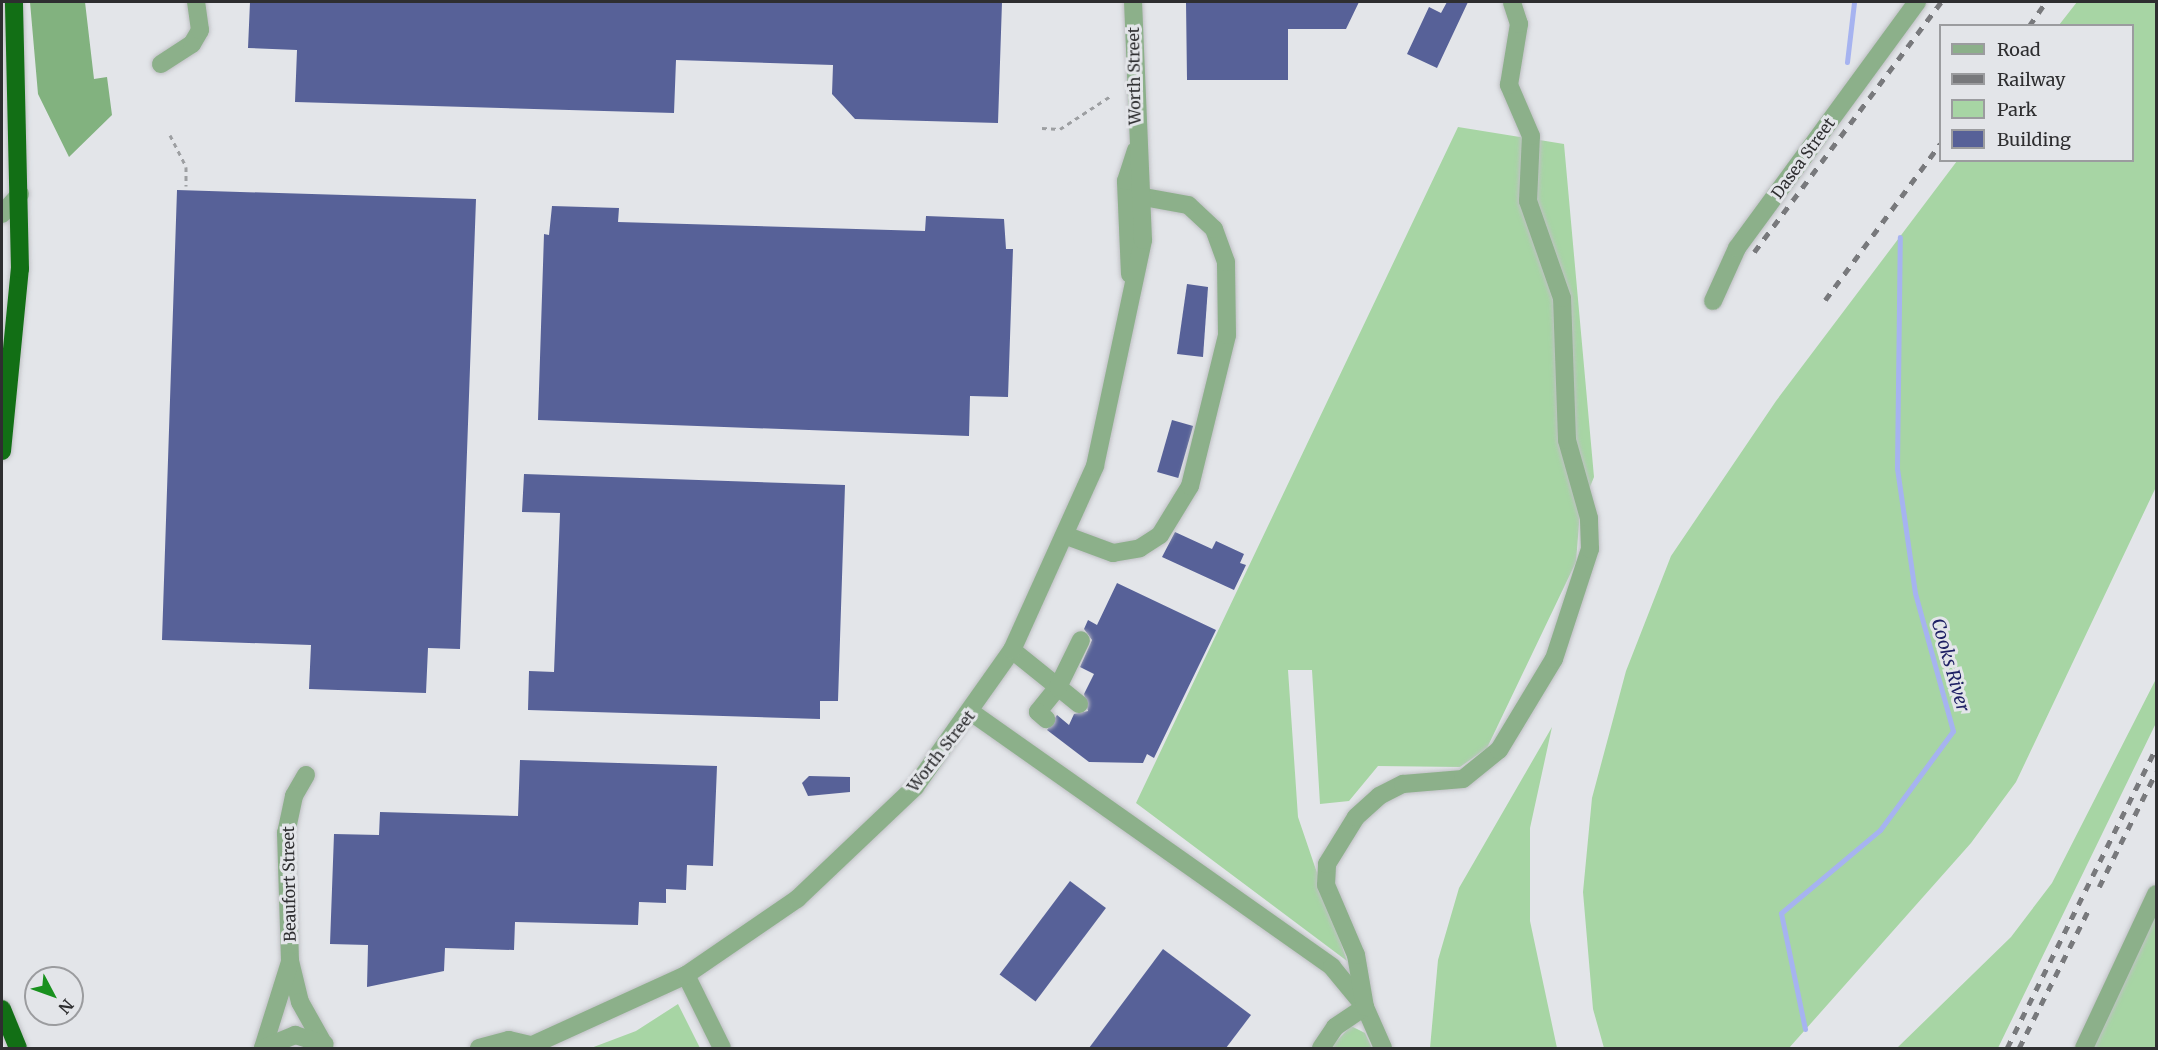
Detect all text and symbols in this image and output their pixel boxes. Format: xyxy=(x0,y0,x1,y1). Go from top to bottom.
legend xyxy=(1939,24,2134,162)
street label: Worth Street xyxy=(1124,27,1144,125)
text: Road xyxy=(1997,38,2041,61)
text: Railway xyxy=(1997,68,2065,91)
text: Park xyxy=(1997,98,2037,121)
street label: Dasea Street xyxy=(1767,114,1839,202)
text: Building xyxy=(1997,128,2071,151)
water label: Cooks River xyxy=(1926,616,1974,714)
street label: Worth Street xyxy=(903,706,979,796)
street label: Beaufort Street xyxy=(278,826,300,942)
north arrow xyxy=(24,966,84,1026)
text: N xyxy=(54,995,78,1018)

